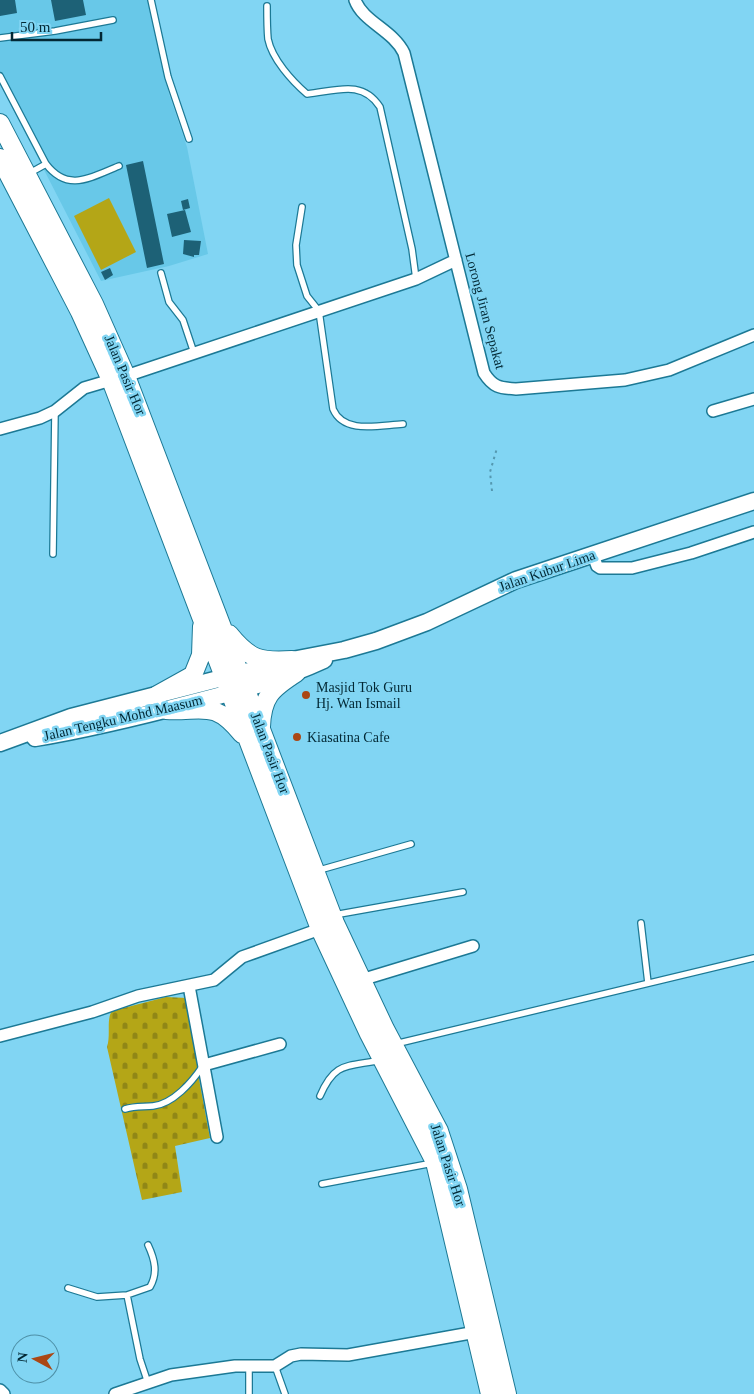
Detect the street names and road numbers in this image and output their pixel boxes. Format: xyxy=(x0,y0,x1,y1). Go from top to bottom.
street label: Lorong Jiran Sepakat xyxy=(462,251,508,371)
street label: Jalan Pasir Hor xyxy=(101,333,149,418)
street label: Jalan Kubur Lima xyxy=(497,547,598,595)
street label: Jalan Tengku Mohd Maasum xyxy=(42,692,204,744)
street label: Jalan Pasir Hor xyxy=(248,710,292,796)
street label: Jalan Pasir Hor xyxy=(428,1122,468,1208)

